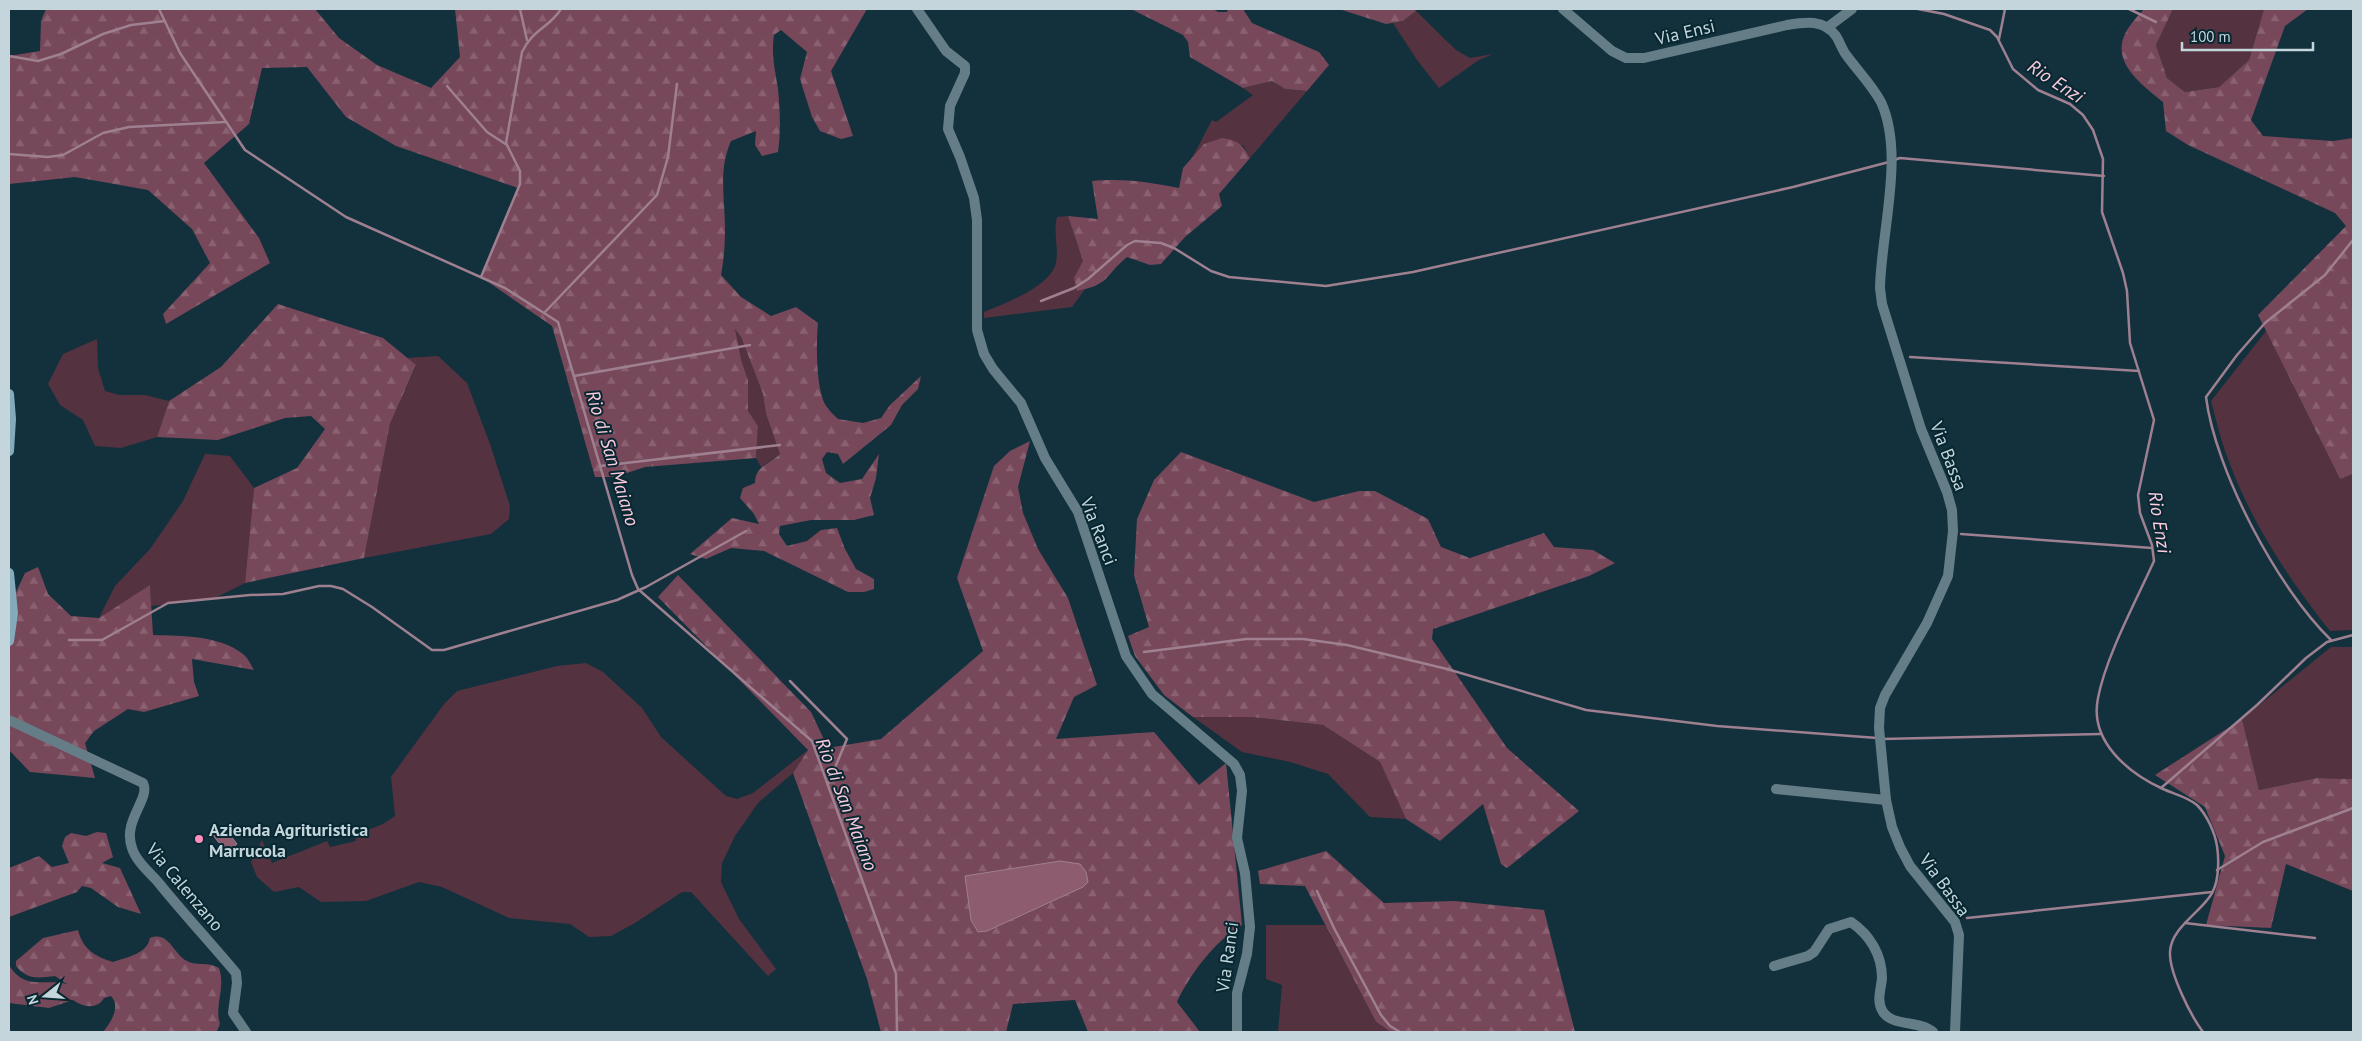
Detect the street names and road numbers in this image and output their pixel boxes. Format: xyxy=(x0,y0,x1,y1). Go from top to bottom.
street label: Via Ensi xyxy=(1652,14,1717,50)
street label: Via Bassa xyxy=(1925,417,1973,494)
street label: Via Ranci xyxy=(1075,493,1122,568)
street label: Via Calenzano xyxy=(141,837,229,936)
street label: Via Bassa xyxy=(1914,848,1976,921)
street label: Via Ranci xyxy=(1211,920,1243,995)

